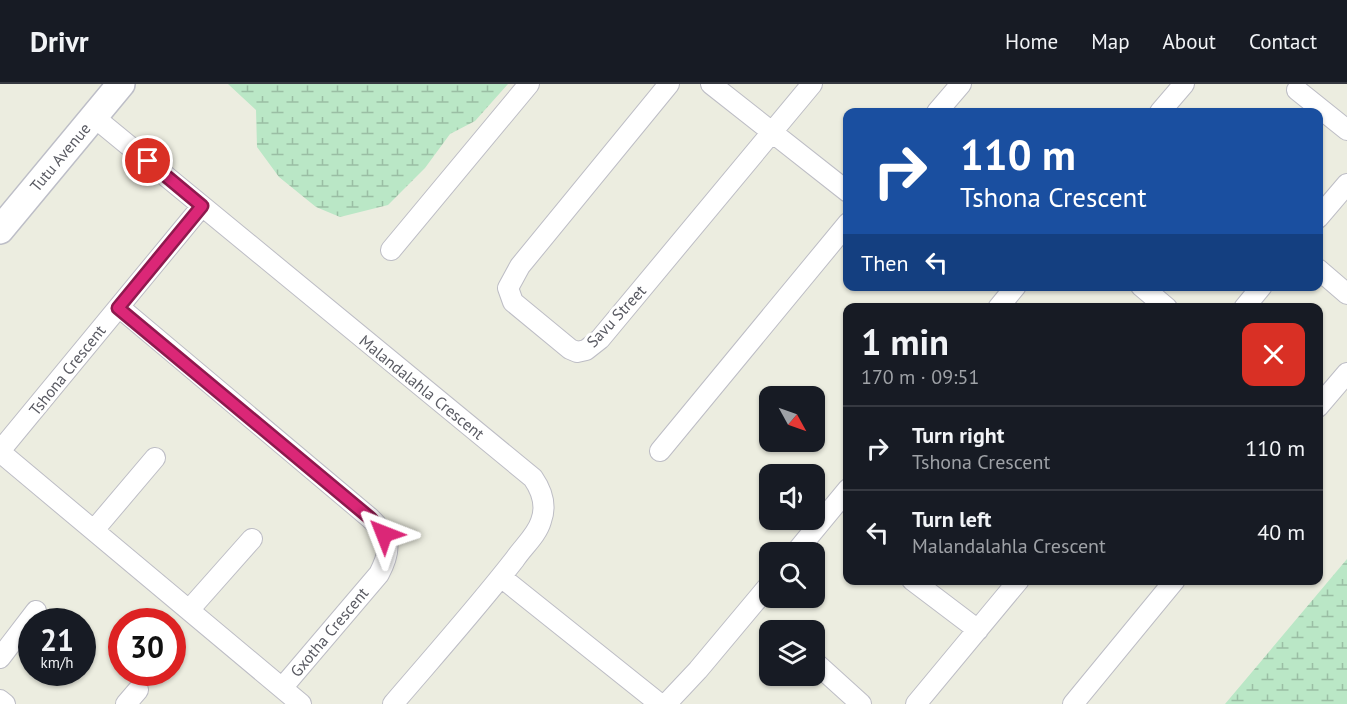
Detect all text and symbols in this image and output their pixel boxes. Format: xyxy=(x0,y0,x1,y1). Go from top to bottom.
text: Drivr xyxy=(30,23,89,60)
text: Home xyxy=(1005,28,1058,55)
text: Map xyxy=(1091,28,1130,55)
text: About xyxy=(1163,28,1216,55)
text: Contact xyxy=(1249,28,1317,55)
street label: Tutu Avenue xyxy=(25,119,95,195)
text: 110 m xyxy=(960,127,1076,182)
icon: right xyxy=(861,132,939,210)
pin xyxy=(122,135,173,186)
icon: arrive xyxy=(131,144,164,177)
text: Tshona Crescent xyxy=(960,180,1147,214)
icon: left xyxy=(920,246,953,279)
text: Then xyxy=(861,249,908,277)
street label: Savu Street xyxy=(582,280,650,351)
text: 1 min xyxy=(861,318,949,365)
street label: Tshona Crescent xyxy=(24,320,110,419)
button: close xyxy=(1242,323,1305,386)
street label: Malandalahla Crescent xyxy=(355,330,489,444)
text: 170 m · 09:51 xyxy=(861,364,979,390)
north arrow xyxy=(759,386,825,452)
map controls xyxy=(759,386,825,686)
text: Turn right xyxy=(912,421,1004,449)
icon: right xyxy=(861,432,894,465)
text: 110 m xyxy=(1245,434,1305,462)
text: Tshona Crescent xyxy=(912,449,1050,475)
button: sound xyxy=(759,464,825,530)
position arrow xyxy=(352,502,416,566)
text: Turn left xyxy=(912,505,992,533)
icon: left xyxy=(861,516,894,549)
text: 40 m xyxy=(1257,518,1305,546)
text: Malandalahla Crescent xyxy=(912,533,1106,559)
button: search xyxy=(759,542,825,608)
street label: Gxotha Crescent xyxy=(286,583,373,681)
speed limit sign: 30 xyxy=(108,608,186,686)
text: 21 xyxy=(40,620,74,659)
button: layers xyxy=(759,620,825,686)
text: km/h xyxy=(41,653,73,672)

